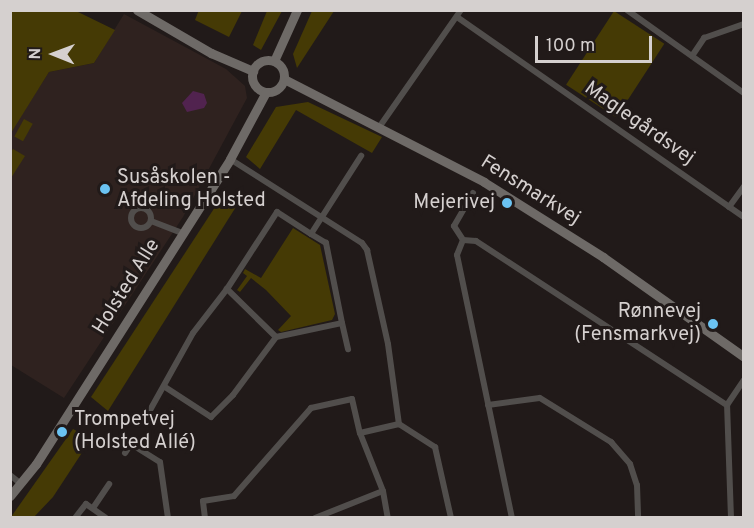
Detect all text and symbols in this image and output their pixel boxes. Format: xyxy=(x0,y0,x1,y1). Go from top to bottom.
north arrow xyxy=(24,24,84,84)
scale bar xyxy=(538,24,655,62)
text: 100 m xyxy=(546,35,595,58)
text: N xyxy=(26,48,46,60)
street label: Maglegårdsvej xyxy=(579,77,699,171)
street label: Fensmarkvej xyxy=(476,151,584,231)
place label: Susåskolen - Afdeling Holsted xyxy=(117,166,266,213)
marker: Susåskolen - Afdeling Holsted xyxy=(98,182,112,196)
place label: Mejerivej xyxy=(413,191,495,215)
marker: Mejerivej xyxy=(500,196,514,210)
street label: Holsted Alle xyxy=(88,234,166,340)
place label: Rønnevej (Fensmarkvej) xyxy=(574,300,701,347)
marker: Rønnevej (Fensmarkvej) xyxy=(706,317,720,331)
place label: Trompetvej (Holsted Allé) xyxy=(74,408,197,455)
marker: Trompetvej (Holsted Allé) xyxy=(55,425,69,439)

